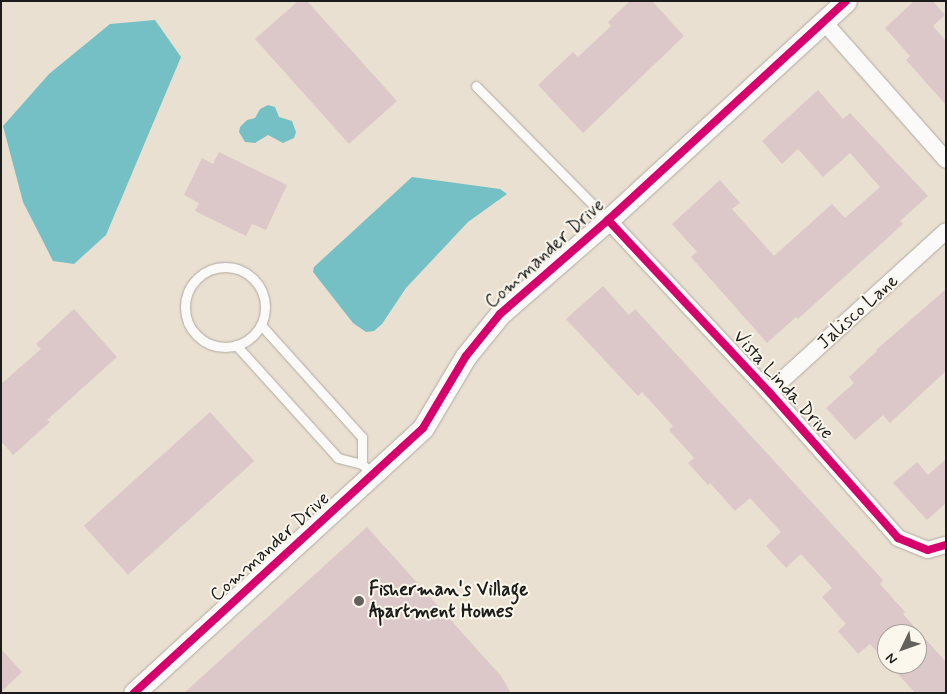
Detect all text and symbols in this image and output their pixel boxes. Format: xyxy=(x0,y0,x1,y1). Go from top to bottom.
street label: Commander Drive xyxy=(481,194,609,314)
street label: Jalisco Lane xyxy=(812,269,904,355)
street label: Vista Linda Drive xyxy=(729,326,837,444)
street label: Commander Drive xyxy=(206,487,334,607)
place label: Fisherman's Village Apartment Homes xyxy=(369,579,528,623)
marker: Fisherman's Village Apartment Homes xyxy=(353,595,365,607)
north arrow xyxy=(877,624,927,674)
text: N xyxy=(882,649,901,668)

